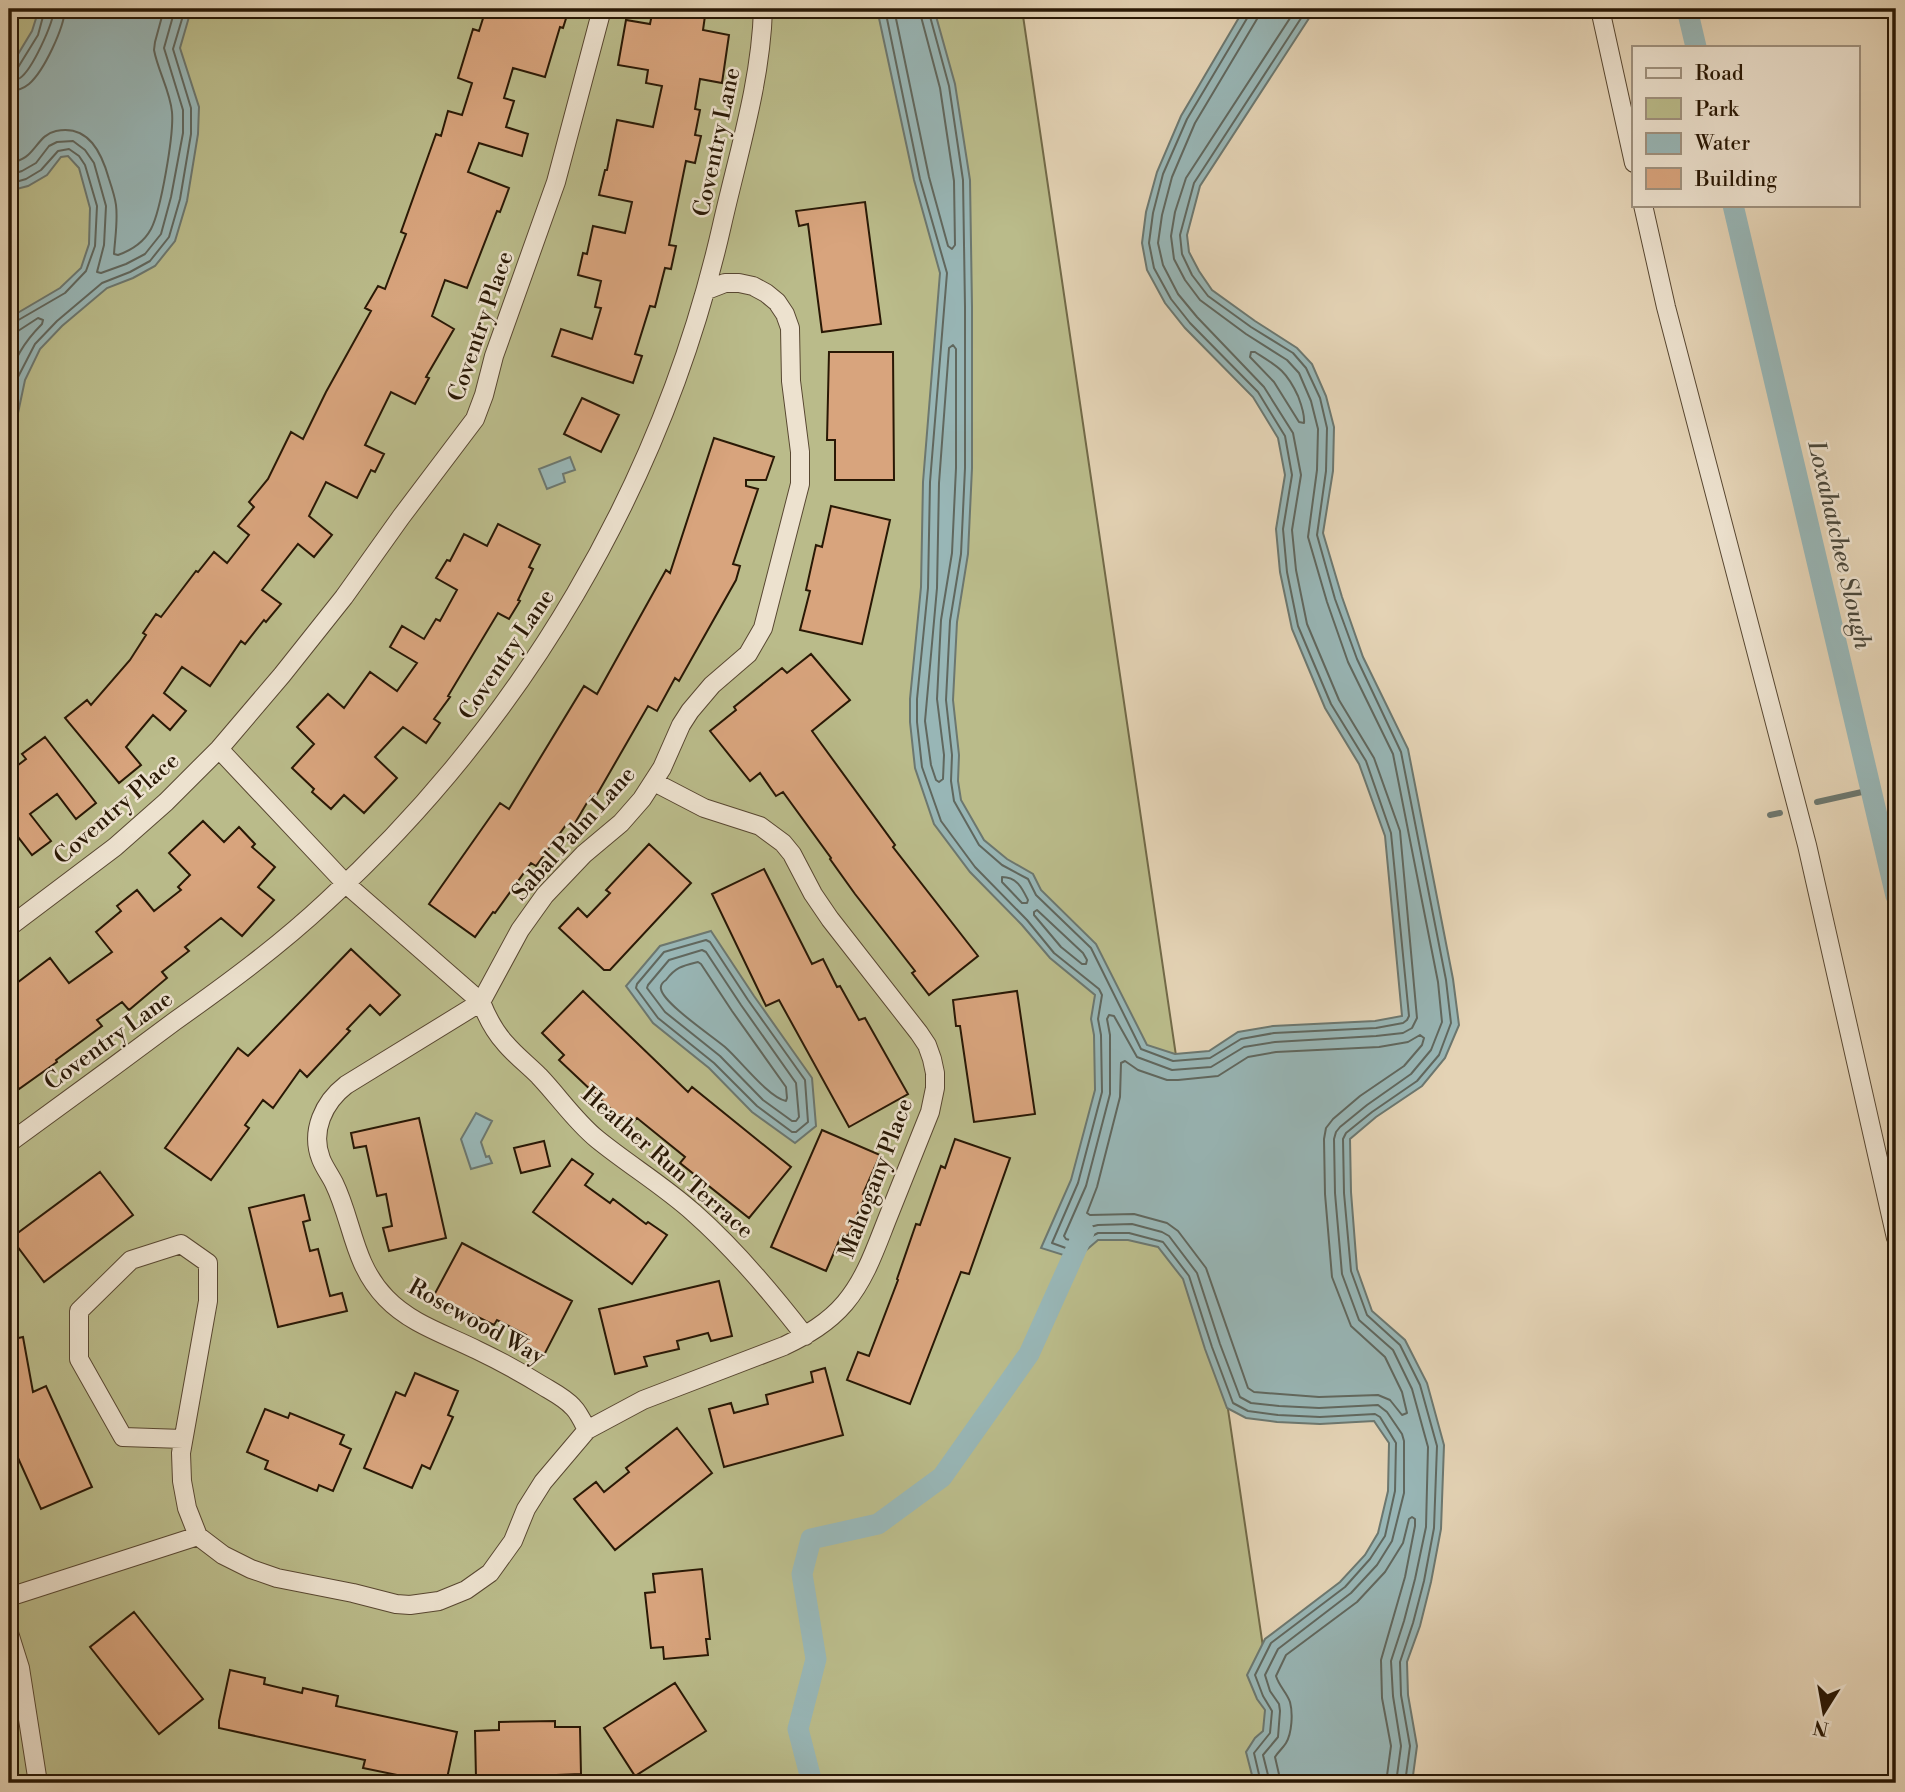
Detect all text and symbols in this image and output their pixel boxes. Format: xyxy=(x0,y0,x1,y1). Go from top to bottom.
legend xyxy=(1632,46,1860,206)
text: Road xyxy=(1695,61,1744,87)
street label: Coventry Lane xyxy=(688,65,746,219)
text: Park xyxy=(1695,97,1740,123)
text: Water xyxy=(1694,131,1750,157)
text: Building xyxy=(1694,167,1777,193)
street label: Coventry Place xyxy=(442,248,520,405)
water label: Loxahatchee Slough xyxy=(1800,437,1878,653)
street label: Coventry Lane xyxy=(453,584,561,725)
street label: Coventry Place xyxy=(48,747,185,871)
street label: Sabal Palm Lane xyxy=(506,761,641,907)
street label: Coventry Lane xyxy=(39,985,178,1097)
street label: Heather Run Terrace xyxy=(576,1081,759,1245)
street label: Mahogany Place xyxy=(833,1094,919,1262)
street label: Rosewood Way xyxy=(403,1273,550,1371)
north arrow xyxy=(1790,1676,1860,1746)
text: N xyxy=(1811,1714,1831,1741)

